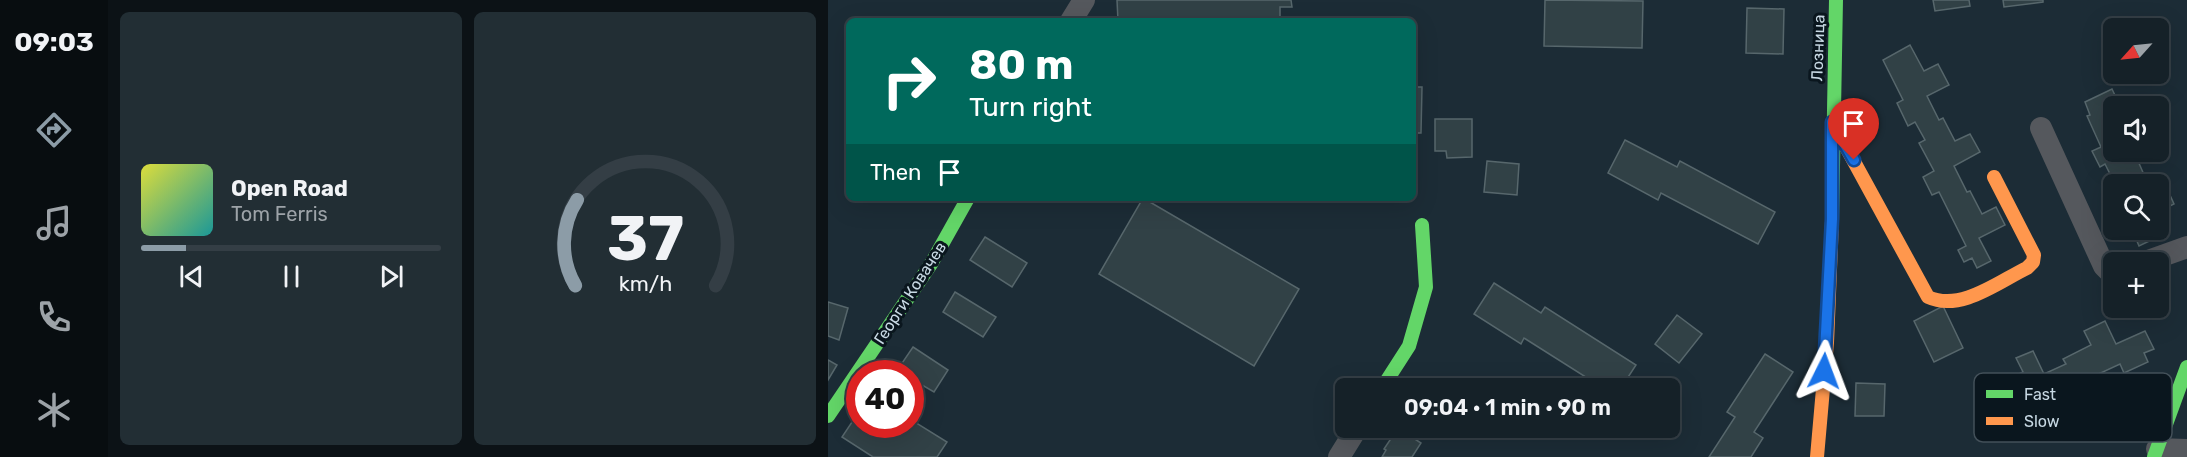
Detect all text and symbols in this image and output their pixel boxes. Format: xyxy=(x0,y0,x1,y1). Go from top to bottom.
street label: Лозница xyxy=(1807,14,1829,82)
north arrow xyxy=(2103,18,2169,84)
map controls xyxy=(2103,18,2169,318)
text: 09:03 xyxy=(14,26,94,58)
text: 80 m xyxy=(969,40,1073,90)
icon: right xyxy=(870,42,948,120)
text: Turn right xyxy=(969,91,1092,123)
button: sound xyxy=(2103,96,2169,162)
pin xyxy=(1828,98,1879,160)
icon: arrive xyxy=(1837,107,1870,140)
icon: directions xyxy=(33,109,75,151)
icon: arrive xyxy=(933,156,966,189)
text: Then xyxy=(870,159,921,186)
button: search xyxy=(2103,174,2169,240)
text: Open Road xyxy=(231,175,348,202)
icon: music xyxy=(33,202,75,244)
text: Tom Ferris xyxy=(231,202,328,226)
text: 37 xyxy=(607,202,683,276)
street label: Георги Ковачев xyxy=(870,238,950,348)
button: + xyxy=(2103,252,2169,318)
icon: previous xyxy=(175,260,208,293)
icon: pause xyxy=(275,260,308,293)
icon: next xyxy=(375,260,408,293)
text: km/h xyxy=(618,271,672,296)
icon: phone xyxy=(33,296,75,338)
position arrow xyxy=(1792,339,1856,403)
speed limit sign: 40 xyxy=(846,360,924,438)
legend xyxy=(1974,373,2172,442)
text: Fast xyxy=(2024,385,2056,404)
icon: climate xyxy=(33,389,75,431)
text: 09:04 · 1 min · 90 m xyxy=(1404,394,1611,421)
text: Slow xyxy=(2024,412,2060,431)

